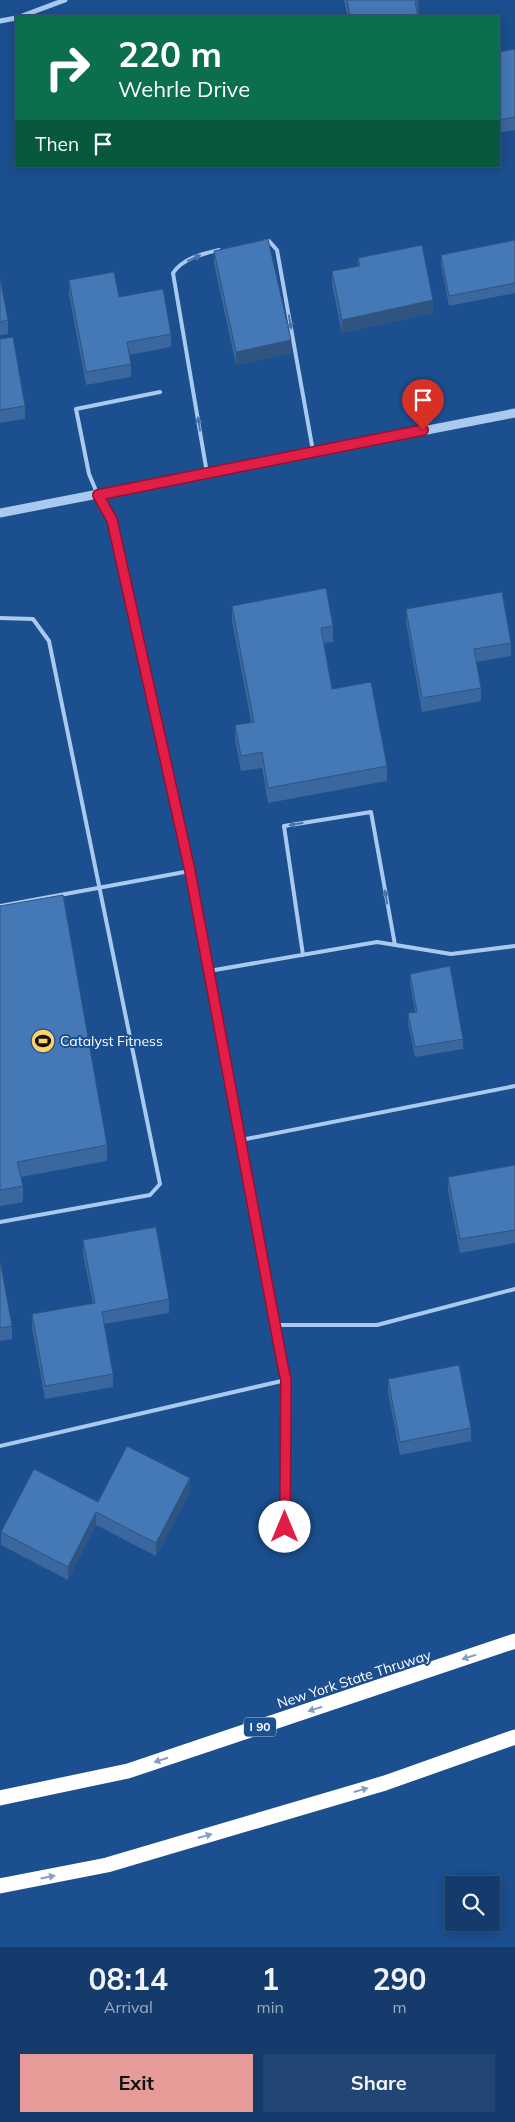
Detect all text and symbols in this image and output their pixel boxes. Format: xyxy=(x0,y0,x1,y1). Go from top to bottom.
text: 220 m xyxy=(118,32,222,76)
icon: right xyxy=(35,35,100,100)
text: Wehrle Drive xyxy=(118,75,250,103)
icon: arrive xyxy=(89,130,117,158)
text: Then xyxy=(35,132,79,156)
one-way arrow xyxy=(187,253,201,261)
one-way arrow xyxy=(287,314,295,330)
pin xyxy=(402,379,444,430)
icon: arrive xyxy=(409,386,437,414)
one-way arrow xyxy=(194,416,202,432)
one-way arrow xyxy=(288,821,304,829)
one-way arrow xyxy=(382,889,390,905)
sports icon: Catalyst Fitness xyxy=(30,1028,56,1054)
place label: Catalyst Fitness xyxy=(60,1032,163,1050)
position arrow xyxy=(258,1500,310,1552)
street label: New York State Thruway xyxy=(275,1645,434,1712)
one-way arrow xyxy=(461,1653,476,1661)
one-way arrow xyxy=(307,1705,322,1713)
road number: I 90 xyxy=(244,1718,276,1736)
one-way arrow xyxy=(153,1757,168,1765)
one-way arrow xyxy=(353,1786,368,1794)
one-way arrow xyxy=(197,1832,213,1840)
one-way arrow xyxy=(40,1872,56,1880)
map controls xyxy=(445,1876,500,1931)
button: search xyxy=(445,1876,500,1931)
text: 08:14 xyxy=(89,1960,168,1998)
text: 1 xyxy=(261,1960,279,1998)
text: 290 xyxy=(372,1960,426,1998)
text: Arrival xyxy=(104,1997,153,2017)
text: min xyxy=(257,1997,284,2017)
text: m xyxy=(392,1997,406,2017)
button: Exit xyxy=(20,2054,253,2112)
button: Share xyxy=(263,2054,495,2112)

